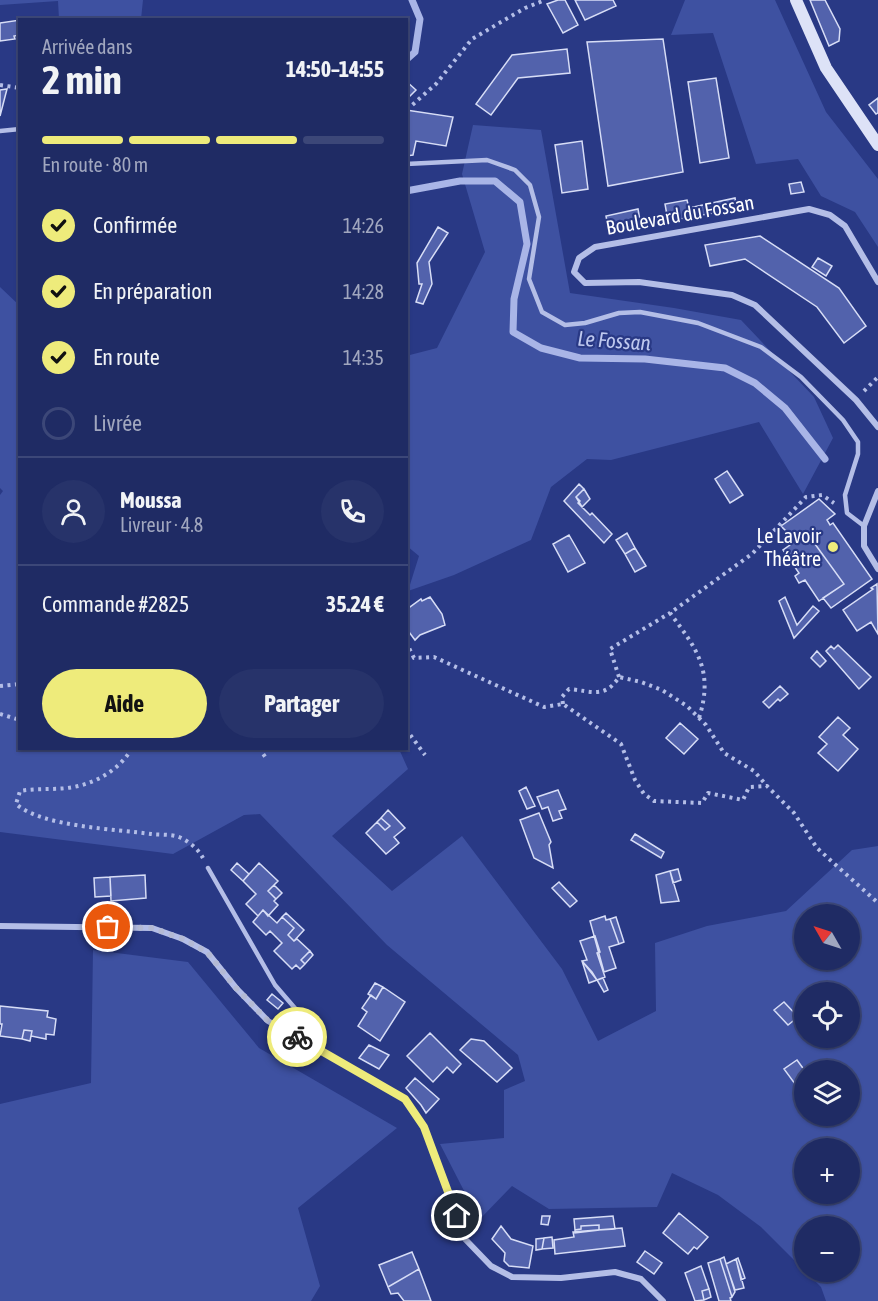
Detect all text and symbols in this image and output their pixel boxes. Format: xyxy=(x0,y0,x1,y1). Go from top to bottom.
text: Arrivée dans xyxy=(42,35,133,58)
text: 14:50–14:55 xyxy=(286,56,384,82)
text: 2 min xyxy=(42,58,122,102)
text: En route · 80 m xyxy=(42,153,148,176)
street label: Boulevard du Fossan xyxy=(604,190,756,239)
icon: check xyxy=(42,209,75,242)
text: Confirmée xyxy=(93,212,177,238)
text: 14:26 xyxy=(343,214,384,237)
icon: check xyxy=(42,275,75,308)
text: En préparation xyxy=(93,278,212,304)
text: 14:28 xyxy=(343,280,384,303)
water label: Le Fossan xyxy=(577,325,651,355)
icon: check xyxy=(42,341,75,374)
text: En route xyxy=(93,344,160,370)
text: 14:35 xyxy=(343,346,384,369)
text: Livrée xyxy=(93,410,142,436)
button: person xyxy=(42,480,105,543)
button: phone xyxy=(321,480,384,543)
text: Moussa xyxy=(120,487,181,513)
text: Livreur · 4.8 xyxy=(120,513,203,536)
place label: Le Lavoir Théâtre xyxy=(756,524,822,570)
marker: Le Lavoir Théâtre xyxy=(826,540,840,554)
text: Commande #2825 xyxy=(42,591,189,617)
text: 35.24 € xyxy=(326,591,384,617)
button: Aide xyxy=(42,669,207,738)
button: Partager xyxy=(219,669,384,738)
pin xyxy=(82,901,133,952)
north arrow xyxy=(794,904,860,970)
map controls xyxy=(794,904,860,1282)
icon: bag xyxy=(91,910,124,943)
button: locate xyxy=(794,982,860,1048)
courier xyxy=(267,1007,327,1067)
icon: bike xyxy=(281,1021,314,1054)
button: layers xyxy=(794,1060,860,1126)
button: + xyxy=(794,1138,860,1204)
pin xyxy=(431,1190,482,1241)
icon: home xyxy=(440,1199,473,1232)
button: − xyxy=(794,1216,860,1282)

